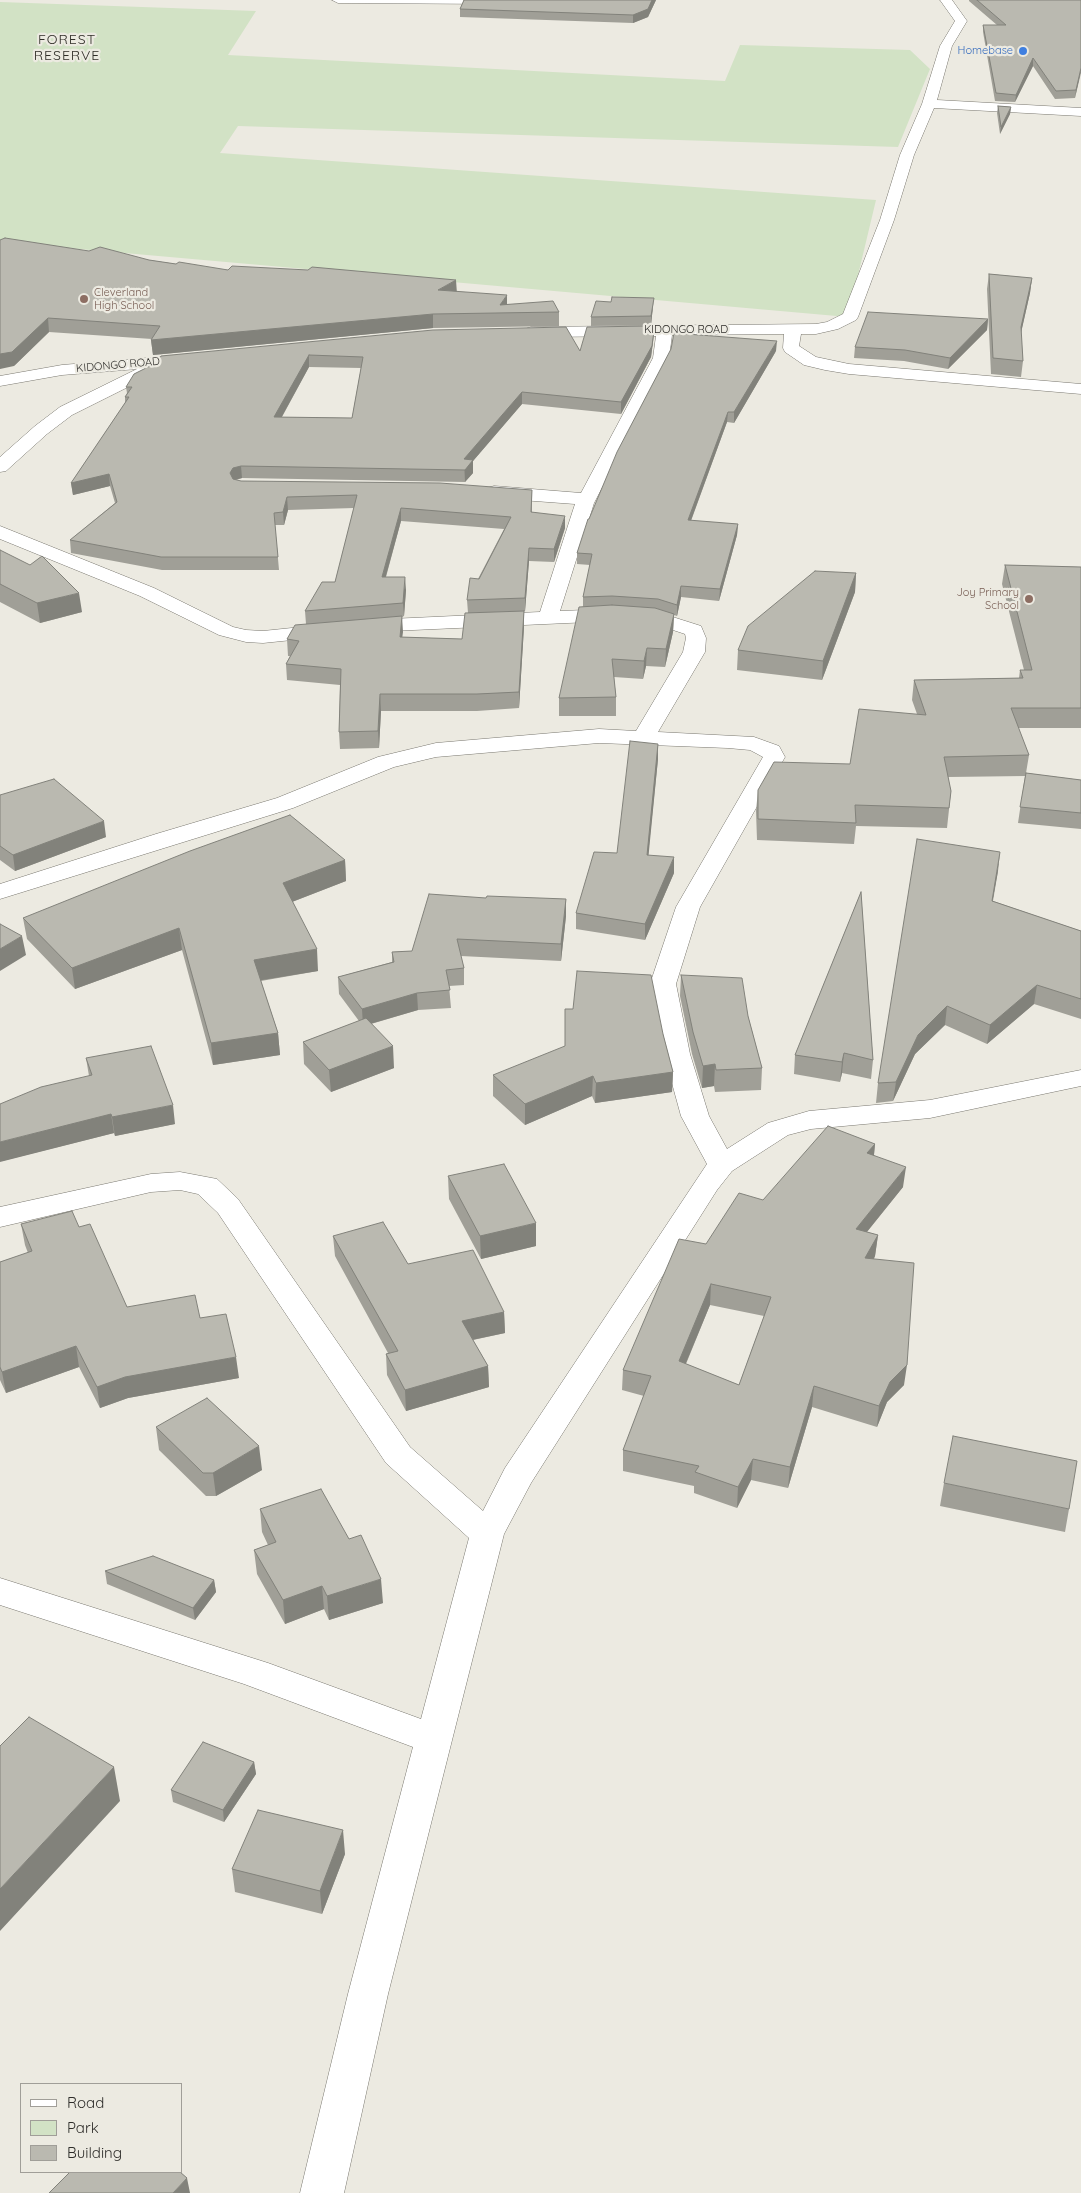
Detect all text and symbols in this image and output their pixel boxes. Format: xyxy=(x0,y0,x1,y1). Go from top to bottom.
district label: FOREST RESERVE xyxy=(33,32,101,64)
place label: Homebase xyxy=(957,44,1013,58)
marker: Homebase xyxy=(1017,45,1029,57)
place label: Cleverland High School xyxy=(94,286,154,312)
marker: Cleverland High School xyxy=(78,293,90,305)
street label: KIDONGO ROAD xyxy=(644,323,728,337)
street label: KIDONGO ROAD xyxy=(75,355,161,375)
place label: Joy Primary School xyxy=(956,586,1019,612)
marker: Joy Primary School xyxy=(1023,593,1035,605)
legend xyxy=(20,2083,182,2173)
text: Road xyxy=(67,2093,104,2112)
text: Park xyxy=(67,2118,99,2137)
text: Building xyxy=(67,2143,122,2162)

